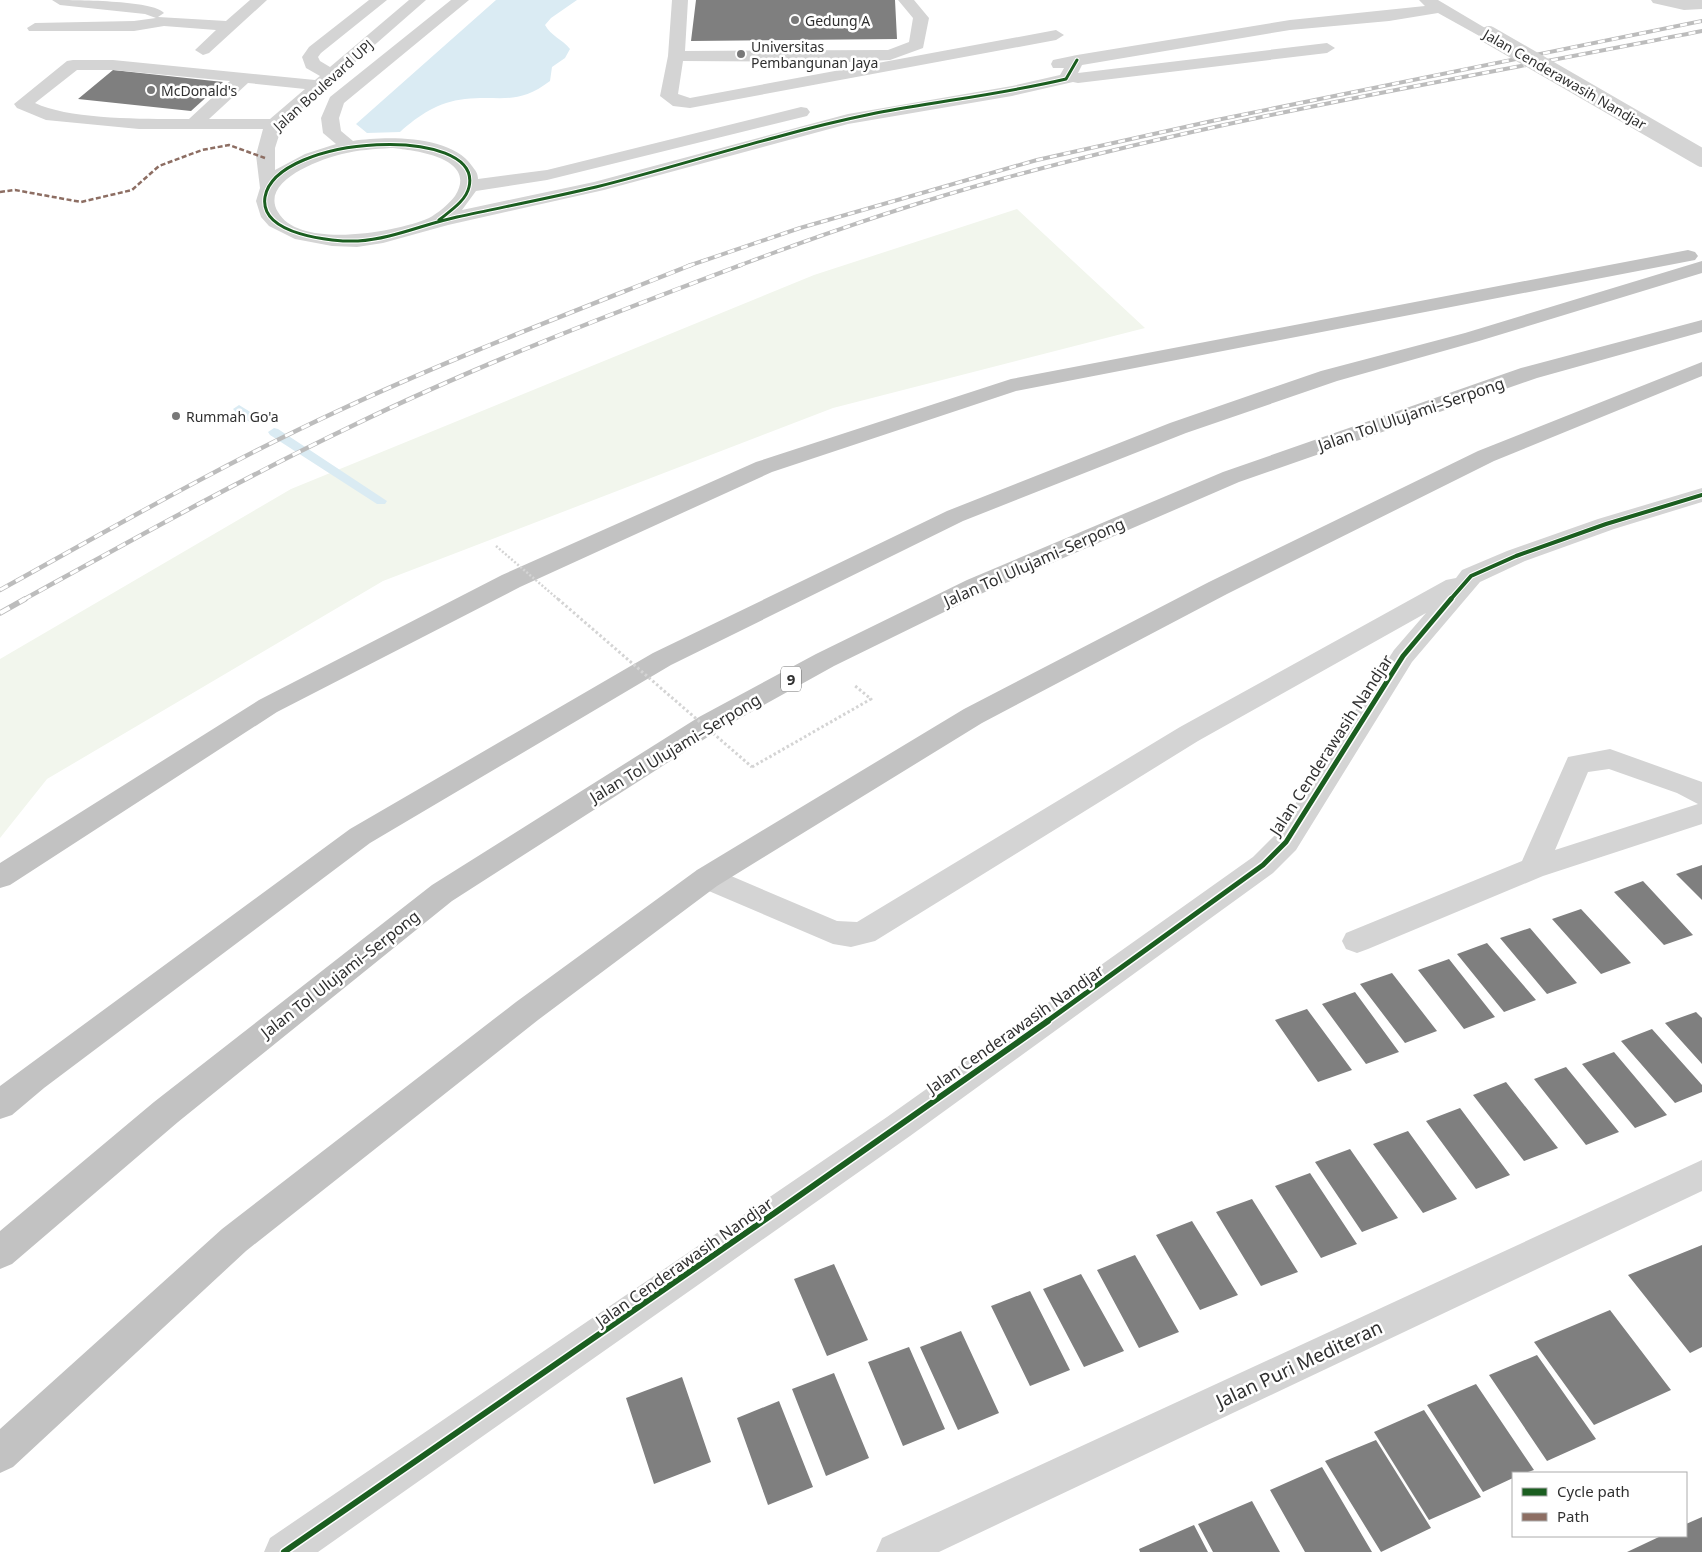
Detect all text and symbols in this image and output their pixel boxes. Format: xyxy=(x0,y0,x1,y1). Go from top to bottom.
place label: Gedung A xyxy=(805,11,870,30)
marker: Gedung A xyxy=(789,14,801,26)
street label: Jalan Cenderawasih Nandjar xyxy=(1478,23,1650,134)
street label: Jalan Boulevard UPJ xyxy=(268,35,377,136)
place label: Universitas Pembangunan Jaya xyxy=(751,37,878,72)
marker: Universitas Pembangunan Jaya xyxy=(735,48,747,60)
place label: McDonald's xyxy=(161,81,238,100)
marker: McDonald's xyxy=(145,84,157,96)
street label: Jalan Tol Ulujami–Serpong xyxy=(1313,372,1507,457)
place label: Rummah Go'a xyxy=(186,407,279,426)
marker: Rummah Go'a xyxy=(170,410,182,422)
street label: Jalan Tol Ulujami–Serpong xyxy=(938,512,1128,613)
street label: Jalan Cenderawasih Nandjar xyxy=(1263,650,1398,841)
road number: 9 xyxy=(781,666,801,692)
street label: Jalan Tol Ulujami–Serpong xyxy=(584,688,765,809)
street label: Jalan Tol Ulujami–Serpong xyxy=(255,905,424,1044)
street label: Jalan Cenderawasih Nandjar xyxy=(920,959,1108,1100)
street label: Jalan Cenderawasih Nandjar xyxy=(589,1192,777,1333)
street label: Jalan Puri Mediteran xyxy=(1210,1314,1387,1415)
legend xyxy=(1512,1472,1687,1537)
text: Cycle path xyxy=(1557,1481,1630,1501)
text: Path xyxy=(1557,1506,1589,1526)

